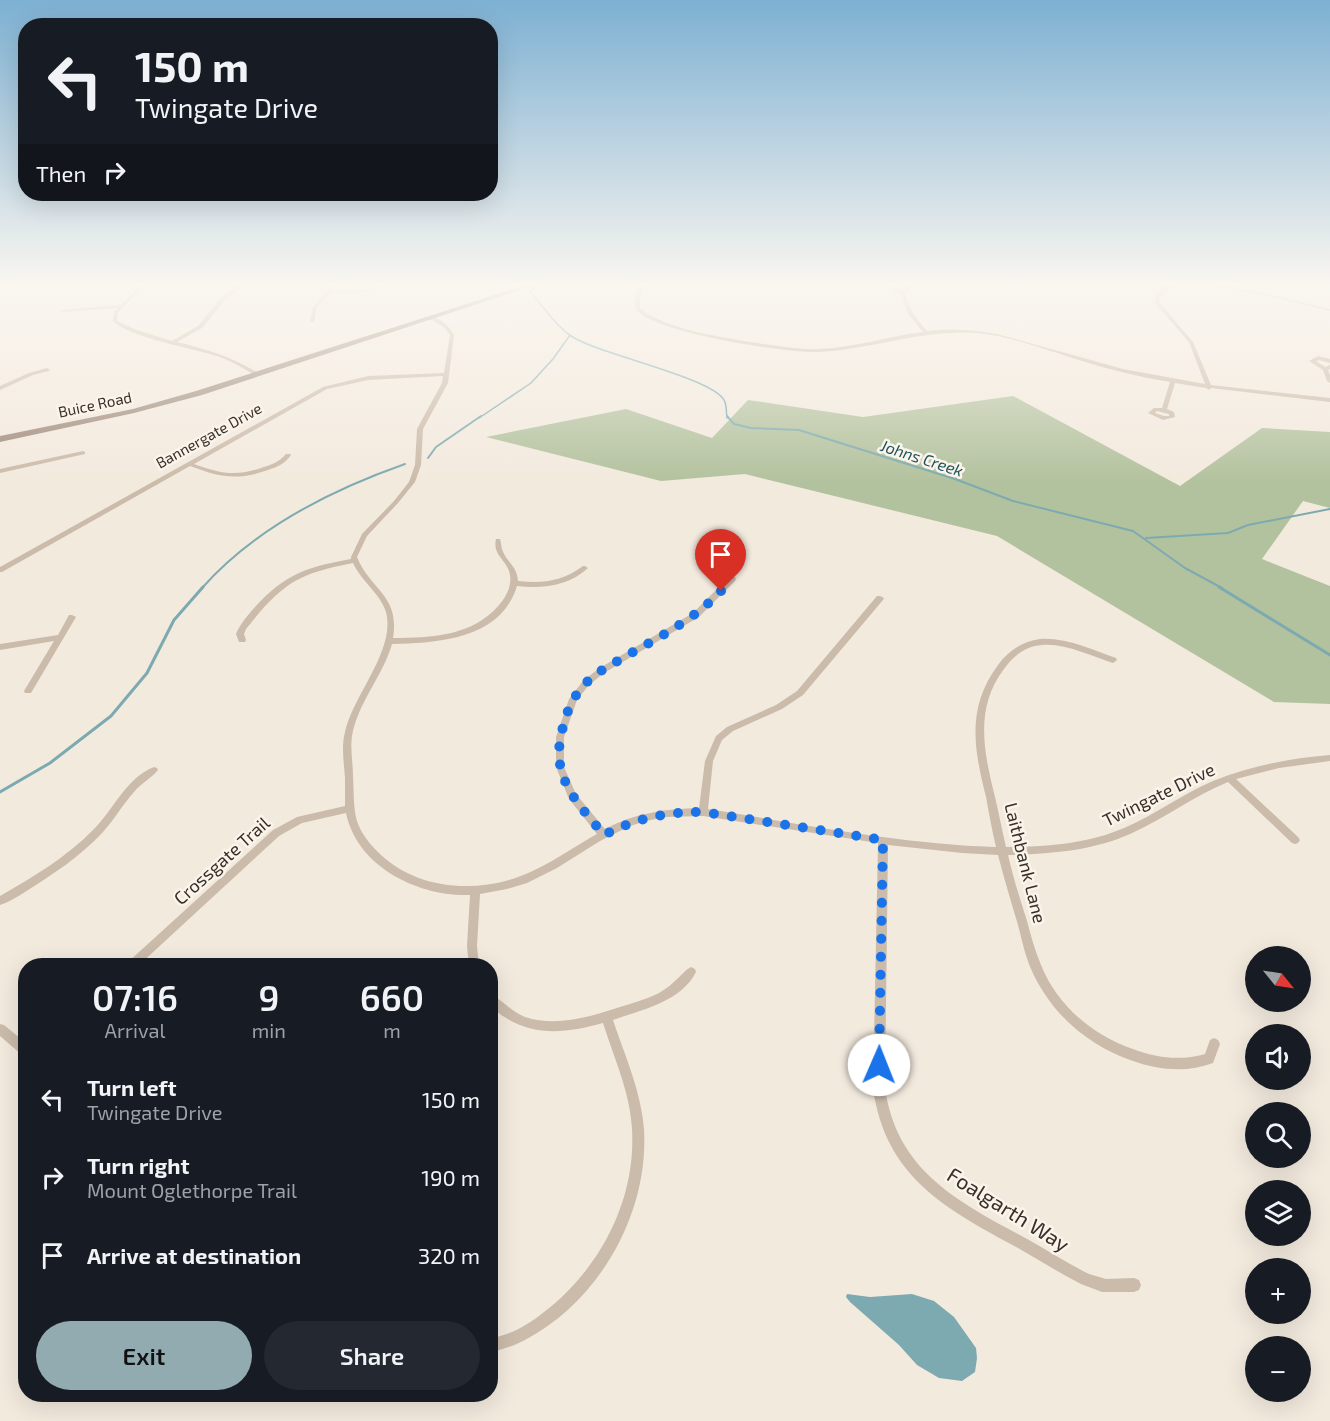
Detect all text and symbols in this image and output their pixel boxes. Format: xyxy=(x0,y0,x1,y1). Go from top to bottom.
text: 150 m xyxy=(135,40,249,90)
icon: left xyxy=(36,42,114,120)
text: Twingate Drive xyxy=(135,91,318,123)
icon: right xyxy=(98,156,131,189)
text: Then xyxy=(36,160,86,186)
street label: Buice Road xyxy=(56,387,133,421)
street label: Bannergate Drive xyxy=(152,399,265,472)
water label: Johns Creek xyxy=(878,435,966,480)
pin xyxy=(695,529,746,591)
icon: arrive xyxy=(704,538,737,571)
street label: Twingate Drive xyxy=(1099,757,1218,831)
street label: Laithbank Lane xyxy=(1000,800,1052,925)
street label: Crossgate Trail xyxy=(169,811,274,909)
north arrow xyxy=(1245,946,1311,1012)
map controls xyxy=(1245,946,1311,1402)
text: 07:16 xyxy=(92,975,178,1018)
text: 9 xyxy=(258,975,279,1018)
text: 660 xyxy=(360,975,424,1018)
text: Arrival xyxy=(104,1018,165,1042)
text: min xyxy=(252,1018,286,1042)
text: m xyxy=(383,1018,401,1042)
button: sound xyxy=(1245,1024,1311,1090)
position arrow xyxy=(847,1033,911,1097)
text: Turn left xyxy=(87,1074,176,1100)
icon: left xyxy=(36,1083,69,1116)
text: 150 m xyxy=(422,1086,480,1112)
text: Twingate Drive xyxy=(87,1100,223,1124)
button: search xyxy=(1245,1102,1311,1168)
text: Turn right xyxy=(87,1152,189,1178)
icon: right xyxy=(36,1161,69,1194)
street label: Foalgarth Way xyxy=(943,1161,1074,1256)
text: 190 m xyxy=(421,1164,480,1190)
text: Mount Oglethorpe Trail xyxy=(87,1178,297,1202)
button: layers xyxy=(1245,1180,1311,1246)
icon: arrive xyxy=(36,1239,69,1272)
text: Arrive at destination xyxy=(87,1242,301,1268)
text: 320 m xyxy=(418,1242,480,1268)
button: + xyxy=(1245,1258,1311,1324)
button: Exit xyxy=(36,1321,252,1390)
button: Share xyxy=(264,1321,480,1390)
button: − xyxy=(1245,1336,1311,1402)

